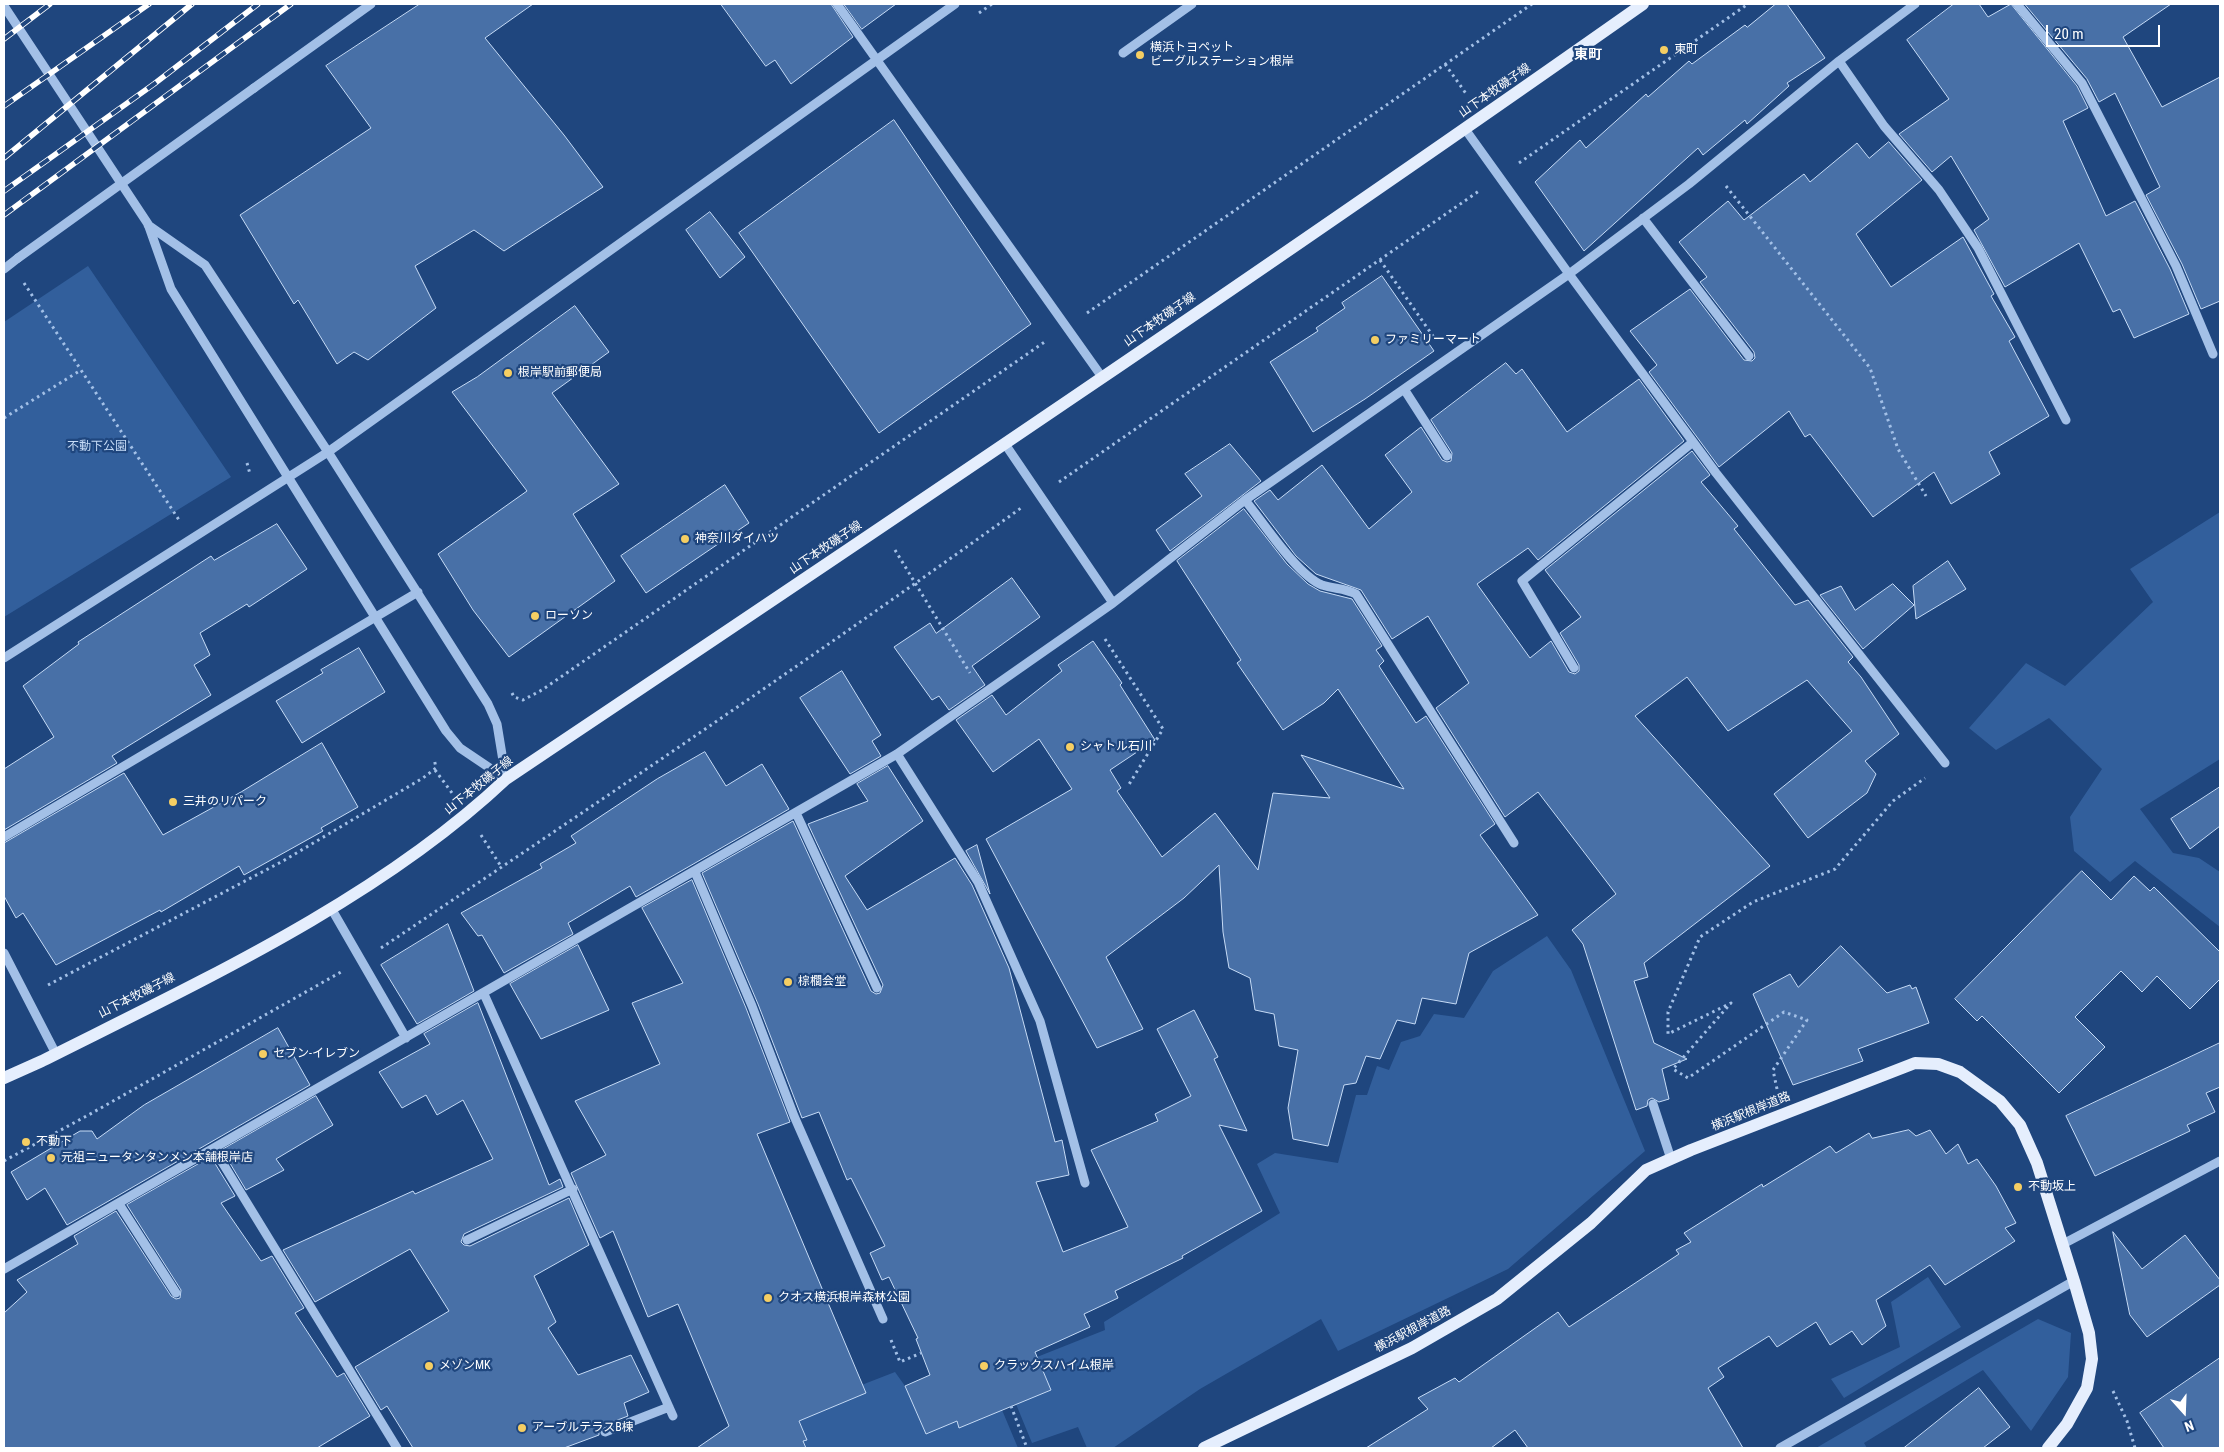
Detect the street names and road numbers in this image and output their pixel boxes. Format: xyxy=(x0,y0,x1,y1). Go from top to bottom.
street label: 山下本牧磯子線 xyxy=(1456,61,1534,121)
street label: 山下本牧磯子線 xyxy=(1121,290,1199,350)
street label: 山下本牧磯子線 xyxy=(787,519,865,577)
street label: 山下本牧磯子線 xyxy=(442,754,516,818)
street label: 山下本牧磯子線 xyxy=(96,971,178,1021)
street label: 横浜駅根岸道路 xyxy=(1709,1090,1793,1134)
street label: 横浜駅根岸道路 xyxy=(1373,1304,1453,1356)

